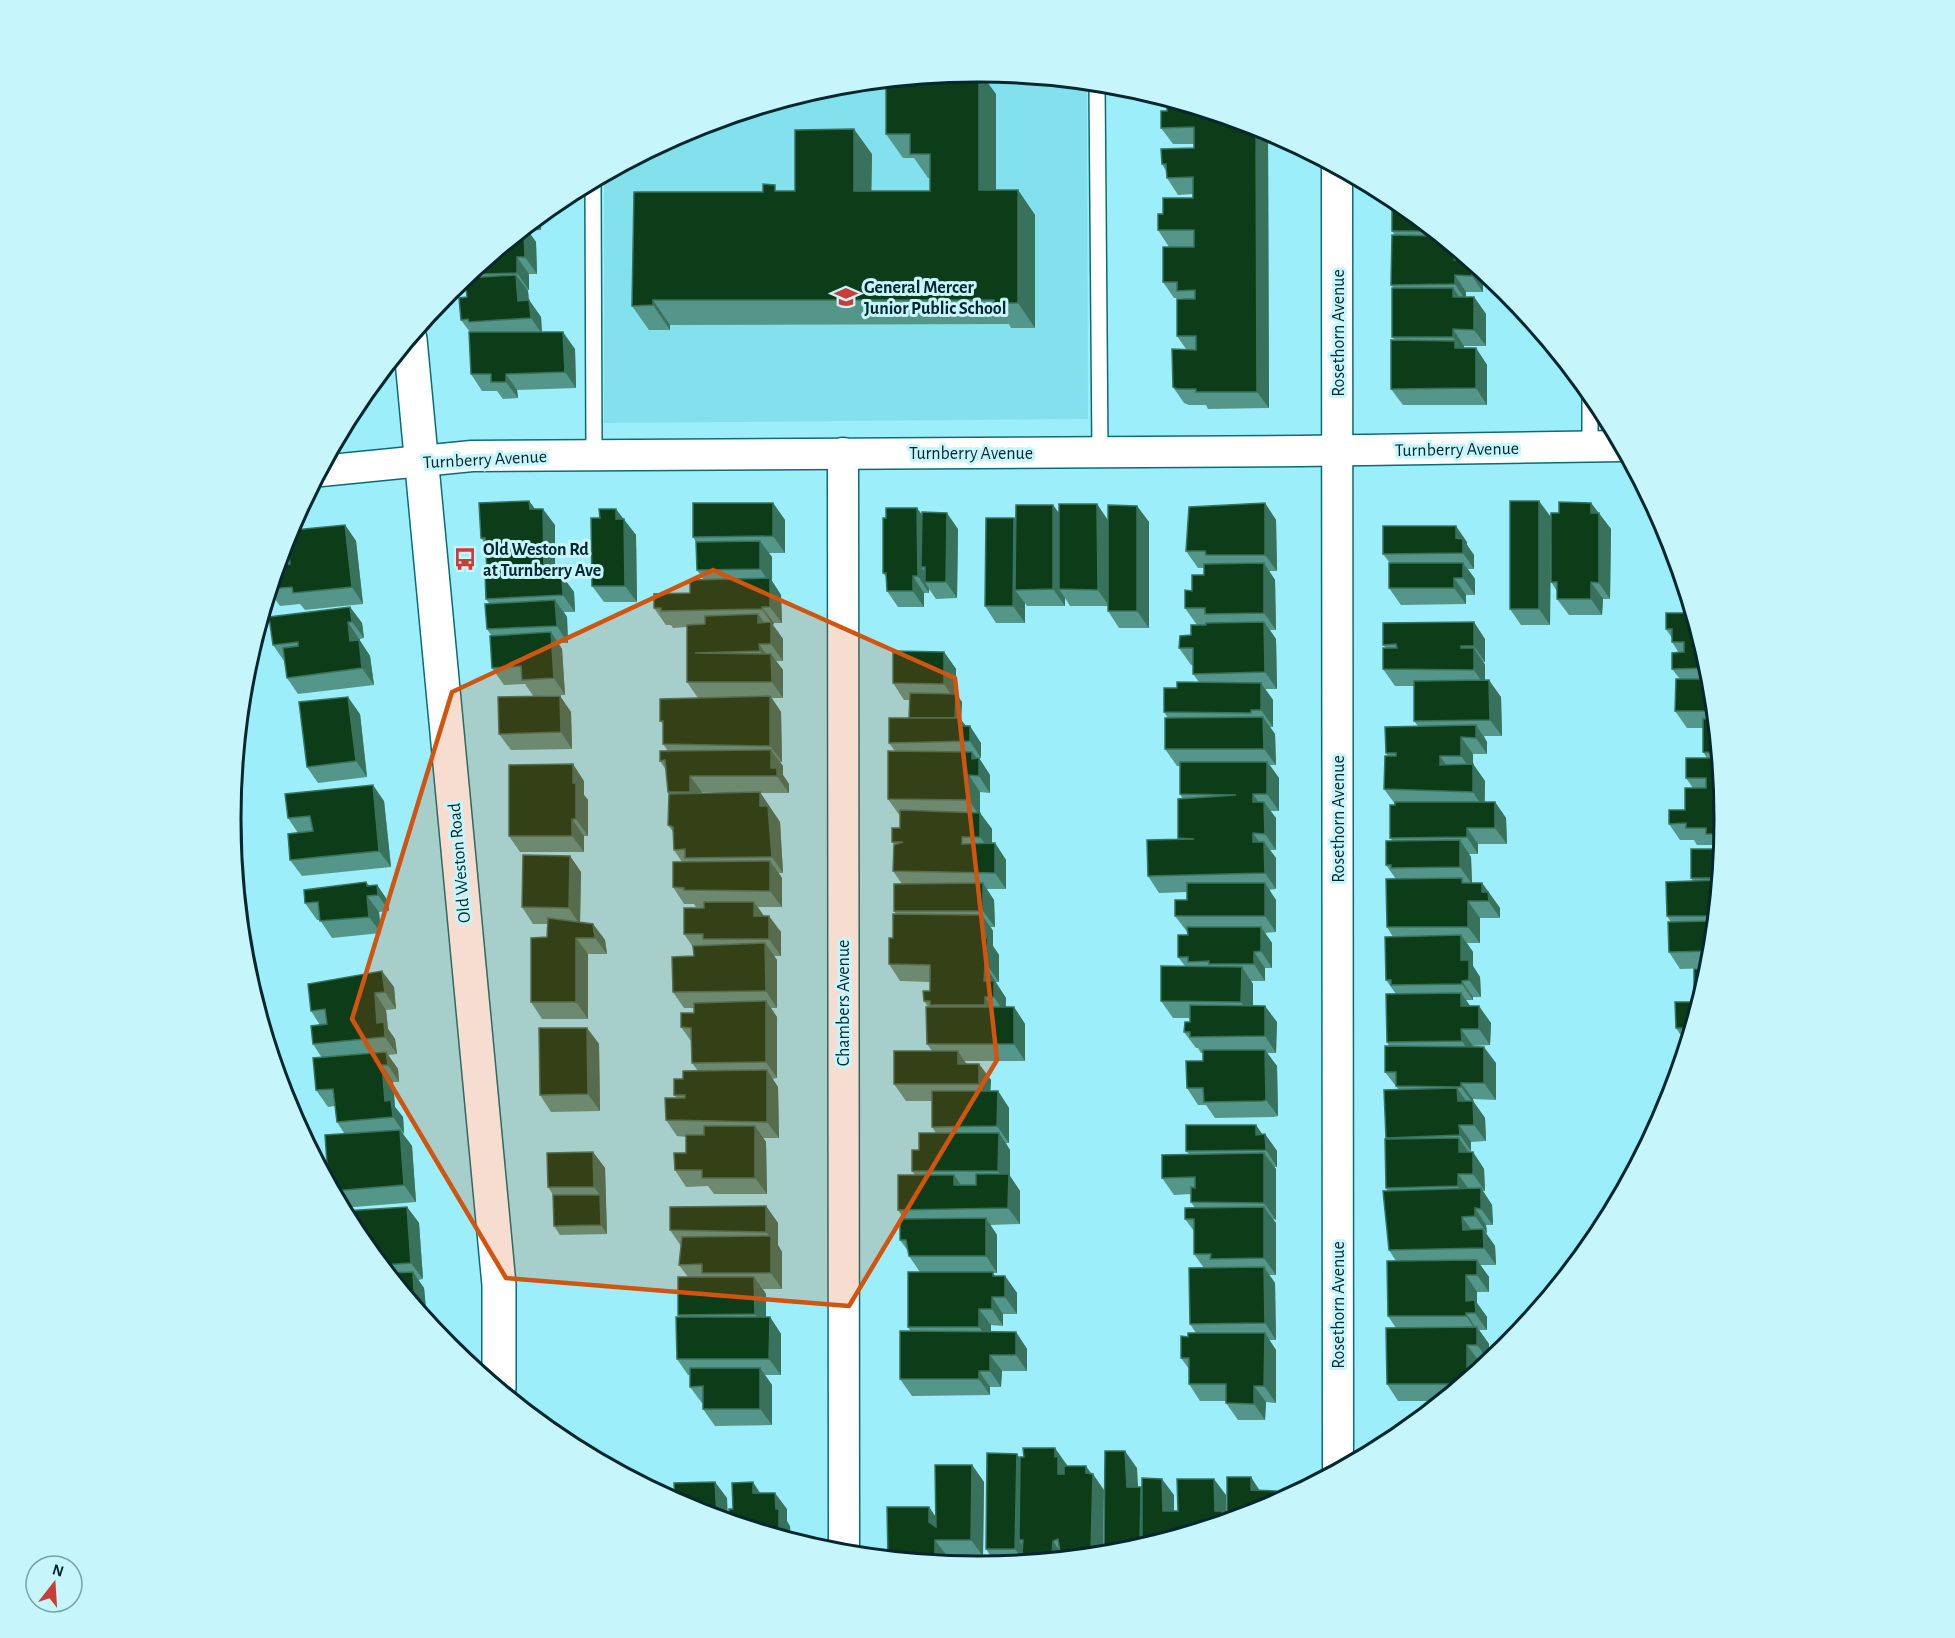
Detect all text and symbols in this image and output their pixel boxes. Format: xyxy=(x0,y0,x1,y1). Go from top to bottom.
street label: Rosethorn Avenue xyxy=(1330,269,1348,397)
place label: General Mercer Junior Public School xyxy=(864,279,1007,318)
school or university icon: General Mercer Junior Public School xyxy=(833,284,859,310)
street label: Turnberry Avenue xyxy=(1395,440,1519,460)
street label: Turnberry Avenue xyxy=(909,445,1033,463)
street label: Turnberry Avenue xyxy=(423,448,547,472)
place label: Old Weston Rd at Turnberry Ave xyxy=(483,541,601,580)
bus stop icon: Old Weston Rd at Turnberry Ave xyxy=(452,546,478,572)
street label: Rosethorn Avenue xyxy=(1330,755,1348,883)
street label: Old Weston Road xyxy=(446,802,474,924)
street label: Chambers Avenue xyxy=(835,940,853,1066)
street label: Rosethorn Avenue xyxy=(1330,1241,1348,1369)
north arrow xyxy=(24,1554,84,1614)
text: N xyxy=(50,1561,66,1580)

